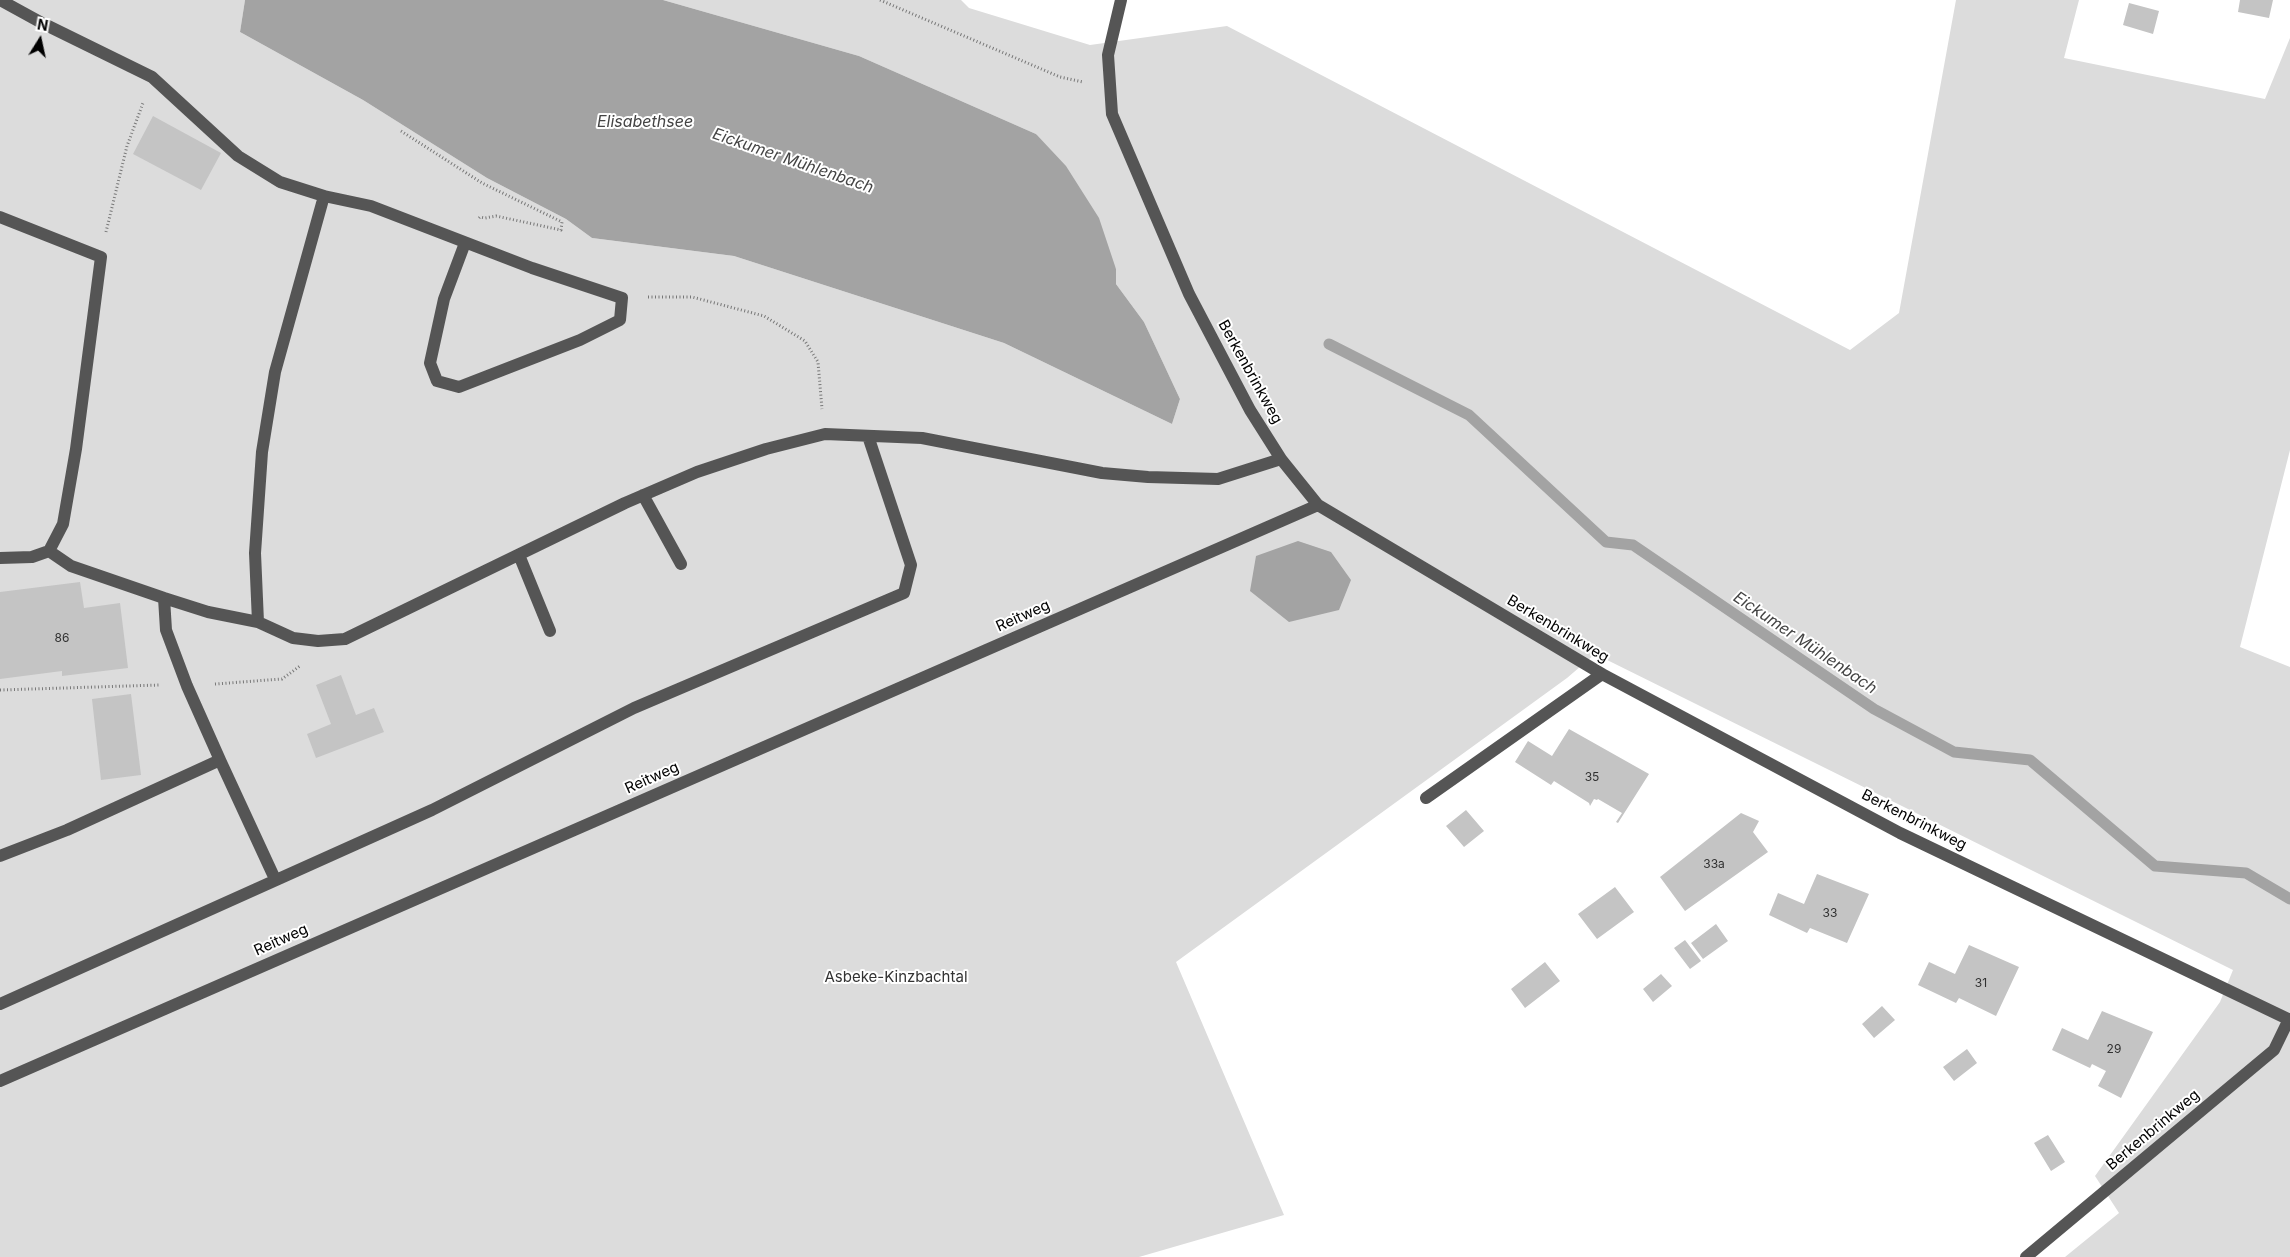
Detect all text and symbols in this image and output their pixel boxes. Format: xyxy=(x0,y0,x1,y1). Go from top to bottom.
north arrow xyxy=(15,15,65,65)
text: N xyxy=(36,15,49,34)
water label: Elisabethsee xyxy=(597,112,693,132)
water label: Eickumer Mühlenbach xyxy=(710,124,876,198)
street label: Berkenbrinkweg xyxy=(1214,317,1286,427)
water label: Eickumer Mühlenbach xyxy=(1730,588,1880,698)
street label: Berkenbrinkweg xyxy=(1504,591,1612,667)
street label: Reitweg xyxy=(993,596,1053,636)
house number: 86 xyxy=(55,631,69,645)
street label: Reitweg xyxy=(622,758,682,798)
house number: 35 xyxy=(1585,770,1599,784)
street label: Berkenbrinkweg xyxy=(1858,786,1970,854)
house number: 33a xyxy=(1703,857,1725,871)
house number: 33 xyxy=(1823,906,1837,920)
street label: Reitweg xyxy=(251,920,311,960)
park label: Asbeke-Kinzbachtal xyxy=(824,968,968,986)
house number: 31 xyxy=(1975,976,1987,990)
house number: 29 xyxy=(2107,1042,2121,1056)
street label: Berkenbrinkweg xyxy=(2103,1086,2203,1174)

